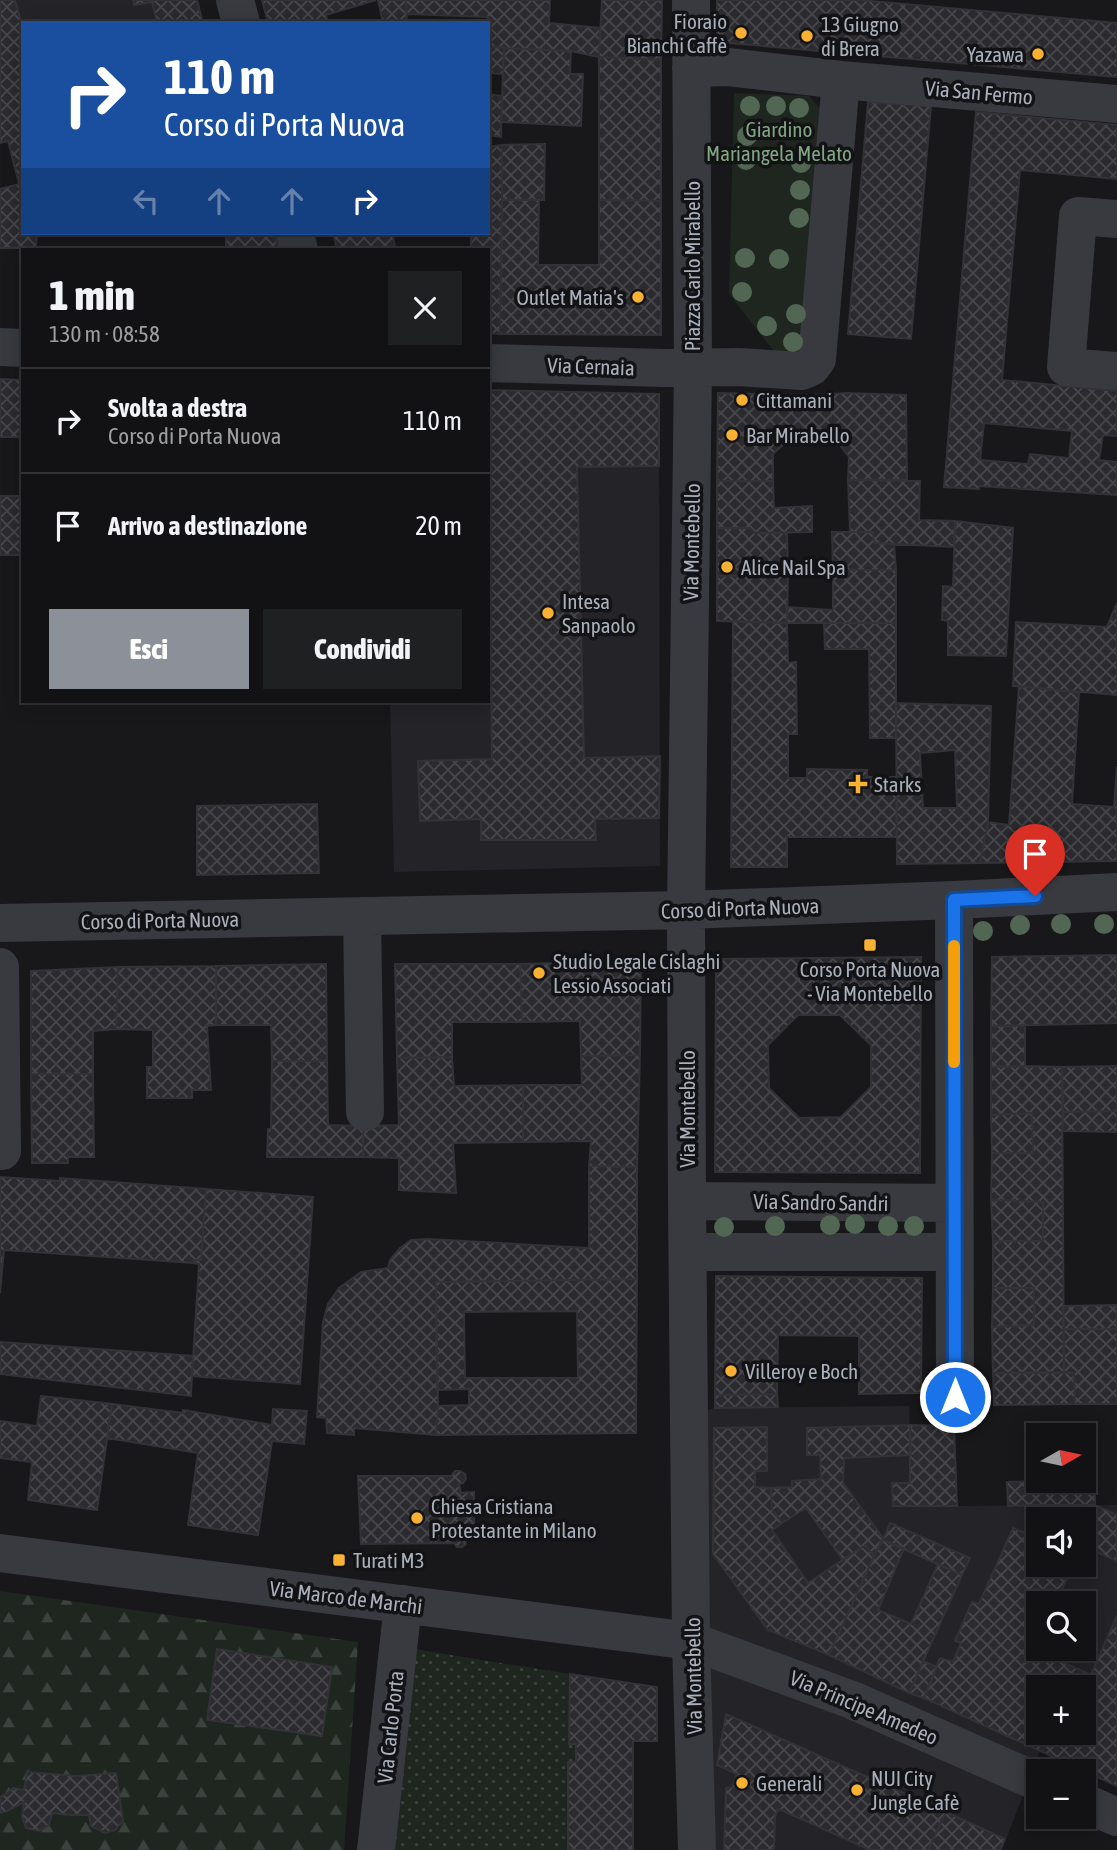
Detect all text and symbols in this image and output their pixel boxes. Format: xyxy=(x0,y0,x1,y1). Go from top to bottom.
place label: Fioraio Bianchi Caffè xyxy=(626,9,727,57)
place label: 13 Giugno di Brera xyxy=(821,12,899,60)
marker: Fioraio Bianchi Caffè xyxy=(733,25,749,41)
marker: 13 Giugno di Brera xyxy=(799,28,815,44)
place label: Yazawa xyxy=(967,42,1024,66)
marker: Yazawa xyxy=(1030,46,1046,62)
text: 110 m xyxy=(164,48,275,104)
icon: right xyxy=(49,49,140,140)
street label: Via San Fermo xyxy=(924,75,1034,109)
text: Corso di Porta Nuova xyxy=(164,106,405,143)
park label: Giardino Mariangela Melato xyxy=(706,117,852,165)
street label: Piazza Carlo Mirabello xyxy=(680,181,704,351)
icon: left xyxy=(127,182,165,220)
icon: ahead xyxy=(200,182,238,220)
icon: ahead xyxy=(273,182,311,220)
icon: right xyxy=(346,182,384,220)
text: 1 min xyxy=(49,271,135,319)
button: close xyxy=(388,271,462,345)
place label: Outlet Matia's xyxy=(516,285,624,309)
marker: Outlet Matia's xyxy=(630,289,646,305)
text: 130 m · 08:58 xyxy=(49,321,160,347)
street label: Via Cernaia xyxy=(547,352,635,380)
place label: Cittamani xyxy=(756,388,832,412)
marker: Cittamani xyxy=(734,392,750,408)
text: Svolta a destra xyxy=(108,393,247,423)
icon: right xyxy=(49,402,87,440)
text: 110 m xyxy=(403,406,462,436)
text: Corso di Porta Nuova xyxy=(108,423,281,449)
place label: Bar Mirabello xyxy=(746,423,850,447)
marker: Bar Mirabello xyxy=(724,427,740,443)
street label: Via Montebello xyxy=(678,483,704,601)
icon: arrive xyxy=(49,507,87,545)
text: Arrivo a destinazione xyxy=(108,511,307,541)
text: 20 m xyxy=(415,511,462,541)
place label: Alice Nail Spa xyxy=(741,555,846,579)
marker: Alice Nail Spa xyxy=(719,559,735,575)
place label: Intesa Sanpaolo xyxy=(562,589,636,637)
marker: Intesa Sanpaolo xyxy=(540,605,556,621)
button: Esci xyxy=(49,609,249,689)
button: Condividi xyxy=(263,609,462,689)
place label: Starks xyxy=(874,772,921,796)
marker: Starks xyxy=(848,774,868,794)
pin xyxy=(1005,824,1065,896)
icon: arrive xyxy=(1016,835,1054,873)
street label: Corso di Porta Nuova xyxy=(660,893,820,923)
street label: Corso di Porta Nuova xyxy=(81,907,239,933)
marker: Corso Porta Nuova - Via Montebello xyxy=(862,937,878,953)
place label: Studio Legale Cislaghi Lessio Associati xyxy=(553,949,720,997)
place label: Corso Porta Nuova - Via Montebello xyxy=(800,957,940,1005)
marker: Studio Legale Cislaghi Lessio Associati xyxy=(531,965,547,981)
street label: Via Montebello xyxy=(675,1050,699,1168)
street label: Via Sandro Sandri xyxy=(753,1189,889,1215)
place label: Villeroy e Boch xyxy=(745,1359,858,1383)
position arrow xyxy=(918,1360,992,1434)
marker: Villeroy e Boch xyxy=(723,1363,739,1379)
north arrow xyxy=(1026,1423,1096,1493)
map controls xyxy=(1026,1423,1096,1829)
place label: Chiesa Cristiana Protestante in Milano xyxy=(431,1494,597,1542)
button: sound xyxy=(1026,1507,1096,1577)
marker: Chiesa Cristiana Protestante in Milano xyxy=(409,1510,425,1526)
place label: Turati M3 xyxy=(353,1548,425,1572)
marker: Turati M3 xyxy=(331,1552,347,1568)
street label: Via Marco de Marchi xyxy=(268,1576,424,1618)
button: search xyxy=(1026,1591,1096,1661)
street label: Via Montebello xyxy=(680,1617,706,1735)
street label: Via Principe Amedeo xyxy=(786,1665,942,1749)
street label: Via Carlo Porta xyxy=(372,1670,408,1784)
button: + xyxy=(1026,1675,1096,1745)
button: − xyxy=(1026,1759,1096,1829)
place label: NUI City Jungle Cafè xyxy=(871,1766,959,1814)
place label: Generali xyxy=(756,1771,822,1795)
marker: Generali xyxy=(734,1775,750,1791)
marker: NUI City Jungle Cafè xyxy=(849,1782,865,1798)

